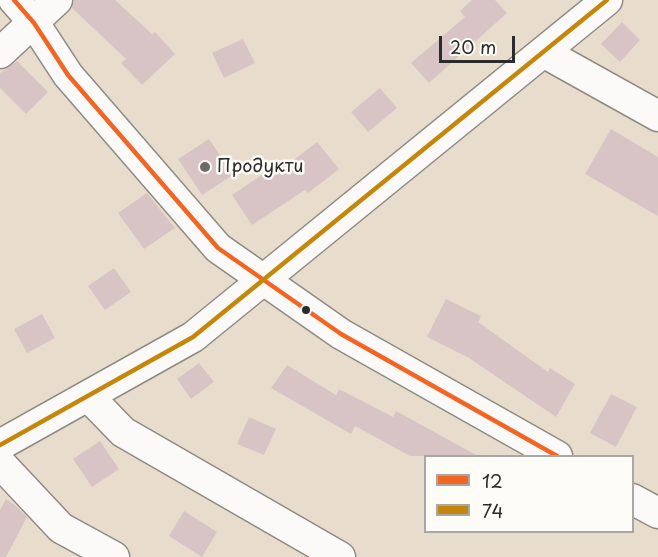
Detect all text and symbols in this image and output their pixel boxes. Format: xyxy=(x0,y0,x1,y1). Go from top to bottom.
scale bar xyxy=(442,24,518,62)
text: 20 m xyxy=(450,33,496,60)
place label: Продукти xyxy=(217,156,303,178)
marker: Продукти xyxy=(198,160,212,174)
unlabelled marker xyxy=(300,304,312,316)
legend xyxy=(424,455,634,533)
text: 12 xyxy=(482,467,503,494)
text: 74 xyxy=(482,497,503,524)

